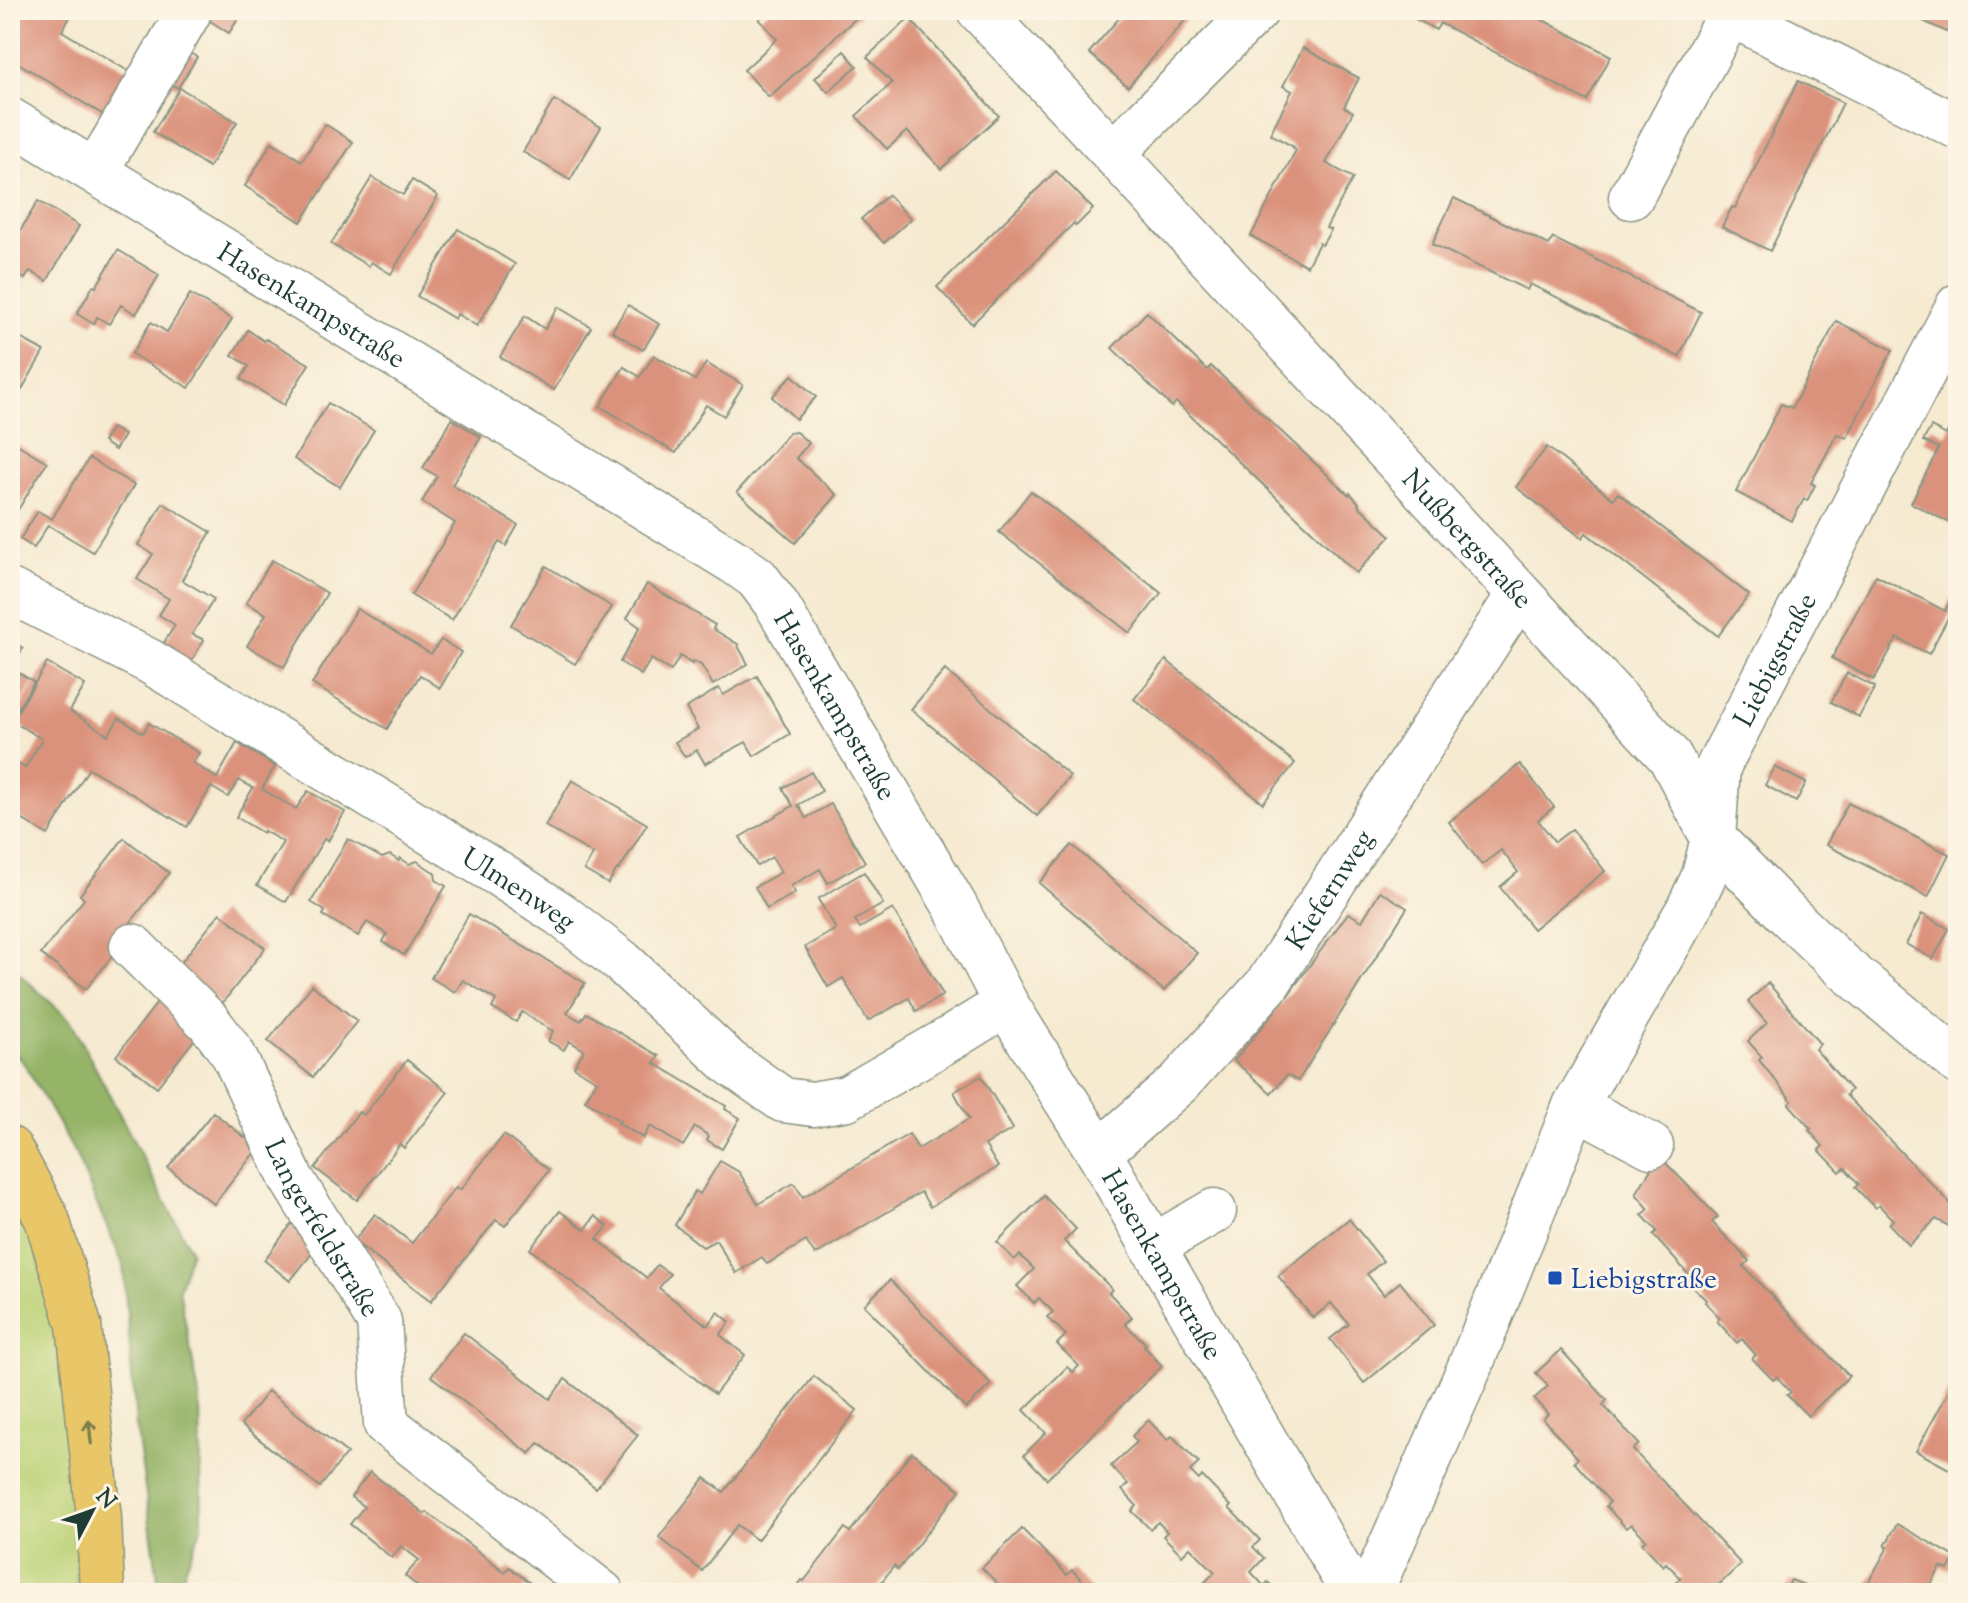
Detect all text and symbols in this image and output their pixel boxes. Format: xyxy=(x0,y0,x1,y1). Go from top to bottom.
street label: Hasenkampstraße xyxy=(209,234,412,380)
street label: Nußbergstraße xyxy=(1391,462,1541,619)
street label: Liebigstraße xyxy=(1725,587,1828,735)
street label: Hasenkampstraße xyxy=(762,604,905,809)
street label: Kiefernweg xyxy=(1277,823,1385,959)
street label: Ulmenweg xyxy=(453,839,583,942)
street label: Langerfeldstraße xyxy=(253,1133,389,1326)
street label: Hasenkampstraße xyxy=(1090,1163,1231,1368)
place label: Liebigstraße xyxy=(1571,1261,1717,1301)
marker: Liebigstraße xyxy=(1546,1269,1564,1287)
one-way arrow xyxy=(83,1419,98,1445)
north arrow xyxy=(52,1471,132,1551)
text: N xyxy=(87,1483,123,1517)

